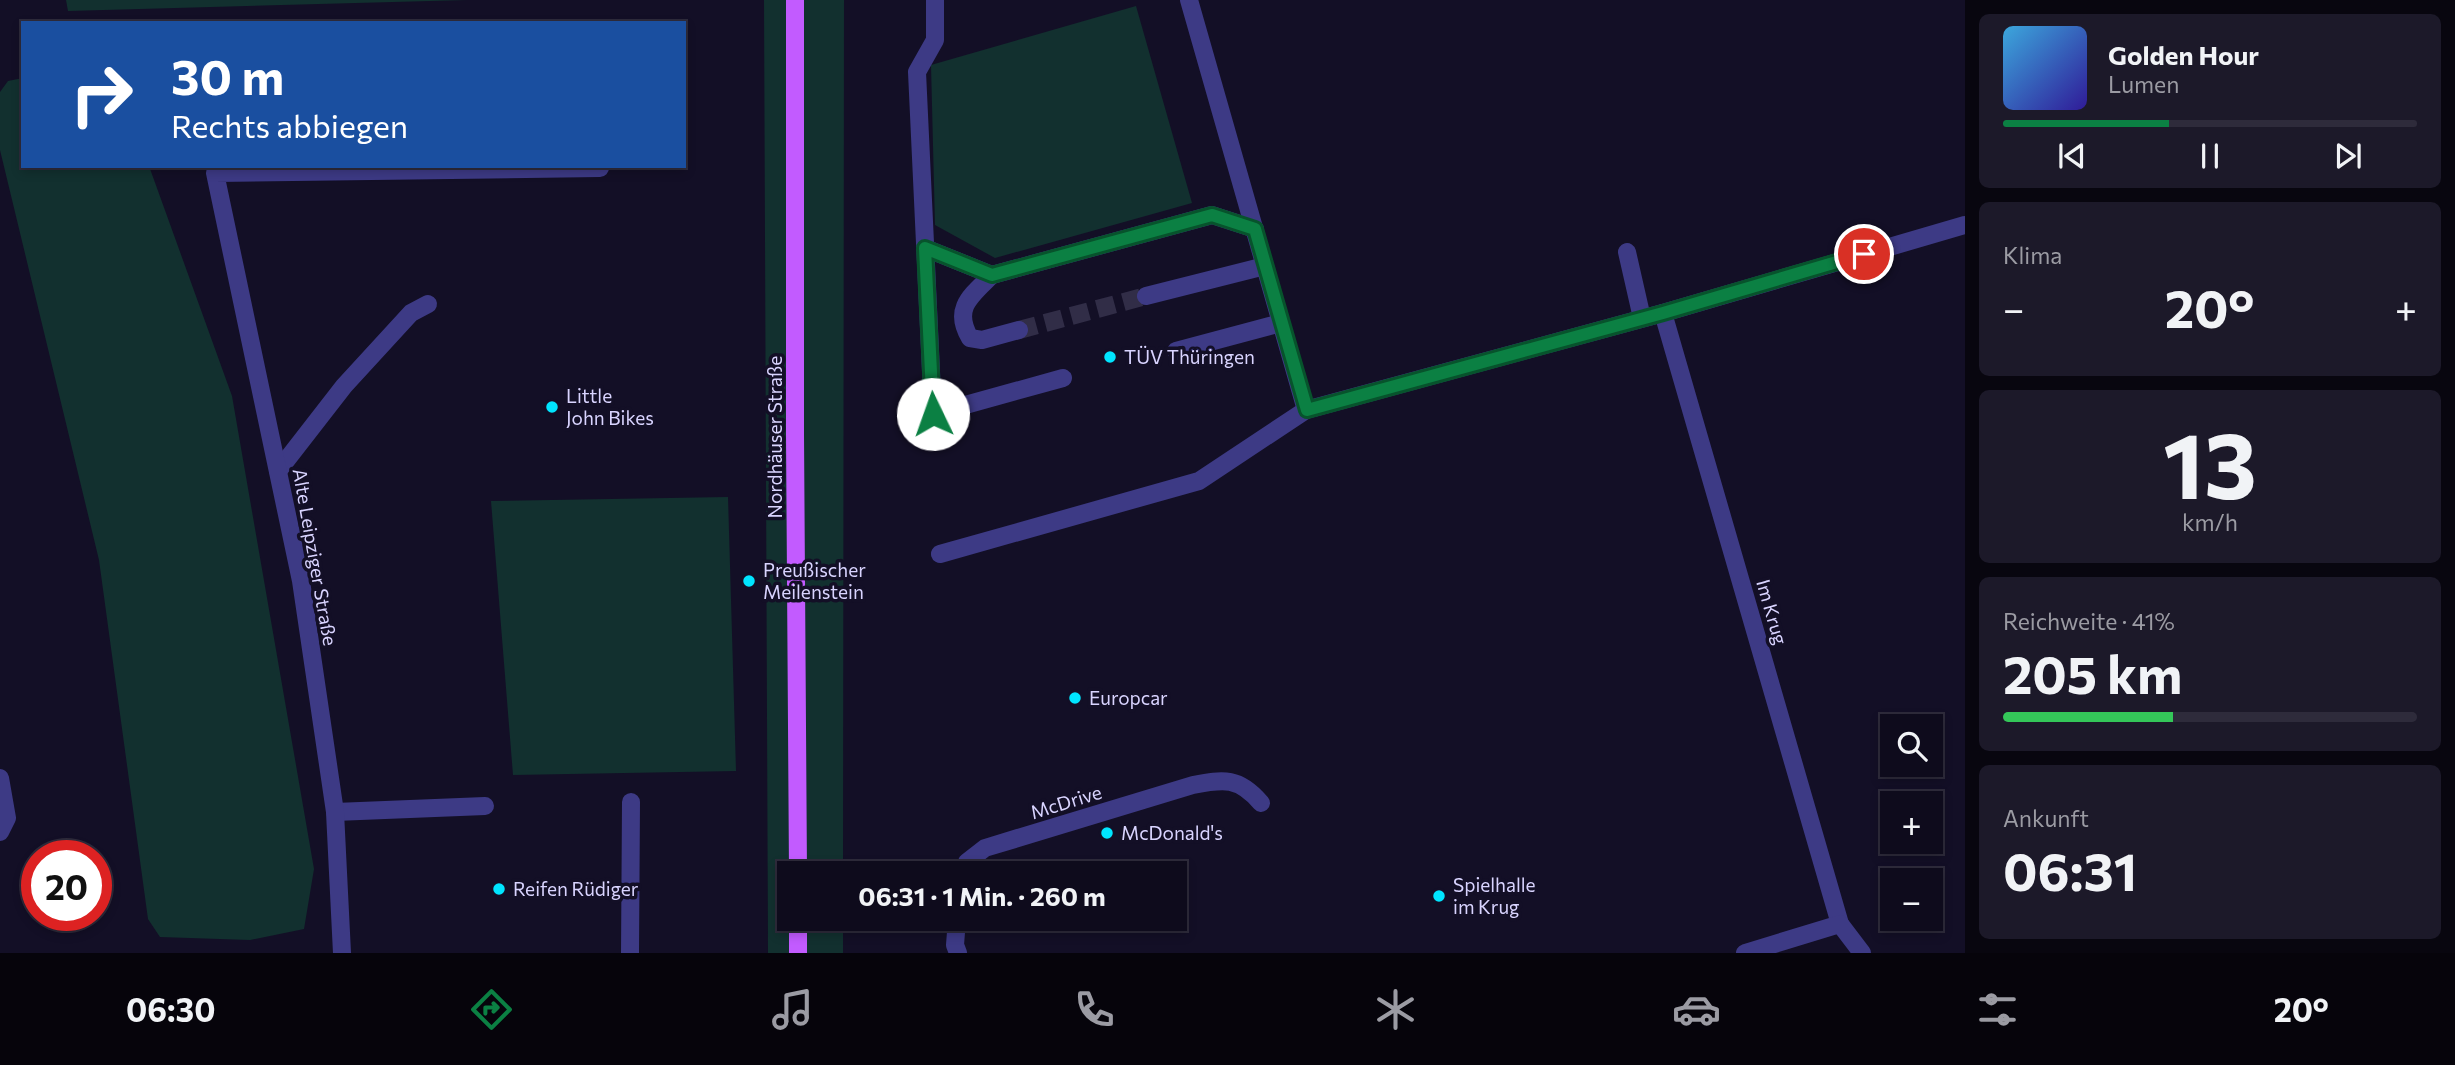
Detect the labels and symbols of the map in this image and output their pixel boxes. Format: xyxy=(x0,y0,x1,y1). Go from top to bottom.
pin xyxy=(1834,224,1894,284)
place label: TÜV Thüringen xyxy=(1124,345,1255,368)
marker: TÜV Thüringen xyxy=(1102,349,1118,365)
street label: Nordhäuser Straße xyxy=(763,356,786,518)
position arrow xyxy=(896,377,970,451)
place label: Little John Bikes xyxy=(566,384,654,429)
marker: Little John Bikes xyxy=(544,399,560,415)
street label: Alte Leipziger Straße xyxy=(289,466,342,647)
place label: Preußischer Meilenstein xyxy=(763,558,866,603)
marker: Preußischer Meilenstein xyxy=(741,573,757,589)
street label: Im Krug xyxy=(1752,577,1793,647)
place label: Europcar xyxy=(1089,686,1168,709)
marker: Europcar xyxy=(1067,690,1083,706)
street label: McDrive xyxy=(1027,780,1104,823)
place label: McDonald's xyxy=(1121,821,1223,844)
marker: McDonald's xyxy=(1099,825,1115,841)
speed limit sign: 20 xyxy=(21,840,112,931)
place label: Spielhalle im Krug xyxy=(1453,873,1536,918)
place label: Reifen Rüdiger xyxy=(513,877,639,900)
marker: Reifen Rüdiger xyxy=(491,881,507,897)
marker: Spielhalle im Krug xyxy=(1431,888,1447,904)

